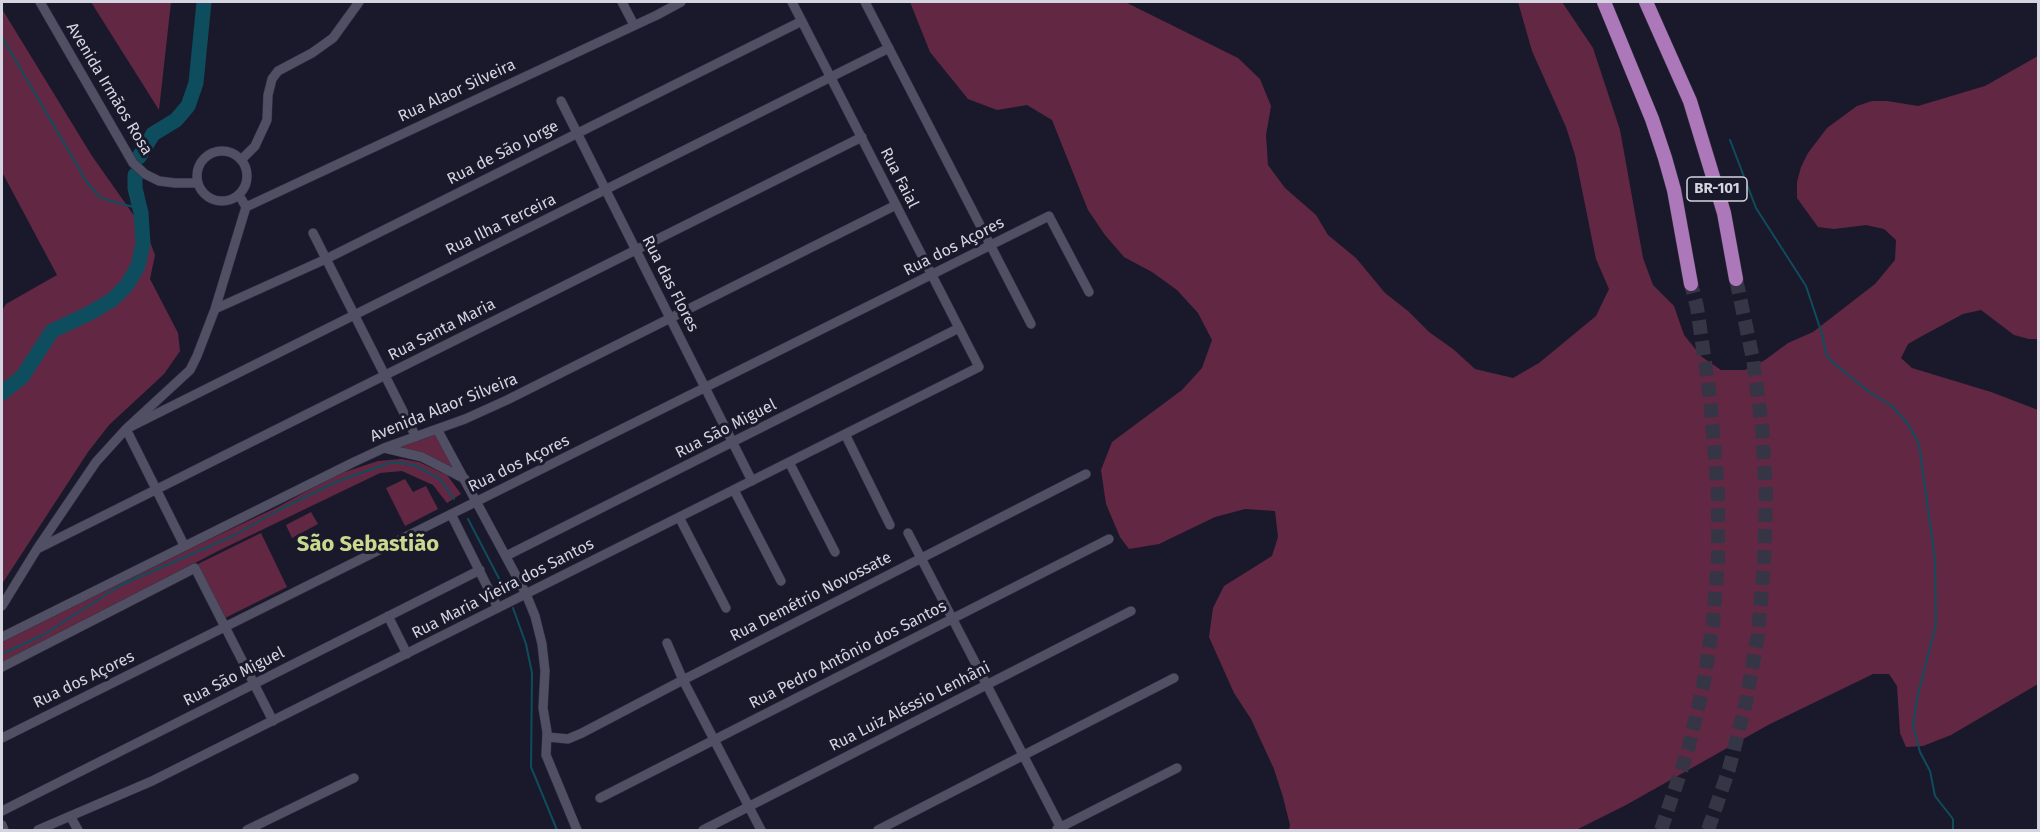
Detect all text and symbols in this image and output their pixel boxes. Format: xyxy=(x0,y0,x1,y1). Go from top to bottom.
street label: Avenida Irmãos Rosa xyxy=(62,19,156,159)
street label: Rua Alaor Silveira xyxy=(395,55,519,127)
street label: Rua de São Jorge xyxy=(444,117,562,189)
street label: Rua Faial xyxy=(876,145,922,211)
road number: BR-101 xyxy=(1687,177,1747,201)
street label: Rua Ilha Terceira xyxy=(443,190,559,260)
street label: Rua dos Açores xyxy=(901,213,1007,281)
street label: Rua das Flores xyxy=(638,233,702,335)
street label: Rua Santa Maria xyxy=(385,295,499,365)
street label: Avenida Alaor Silveira xyxy=(367,370,521,446)
street label: Rua São Miguel xyxy=(672,395,780,463)
street label: Rua dos Açores xyxy=(465,431,573,497)
district label: São Sebastião xyxy=(297,532,439,558)
street label: Rua Maria Vieira dos Santos xyxy=(409,535,597,643)
street label: Rua Demétrio Novossate xyxy=(727,548,895,646)
street label: Rua Pedro Antônio dos Santos xyxy=(746,597,950,713)
street label: Rua São Miguel xyxy=(180,643,288,711)
street label: Rua dos Açores xyxy=(30,647,138,713)
street label: Rua Luiz Aléssio Lenhâni xyxy=(826,658,994,756)

